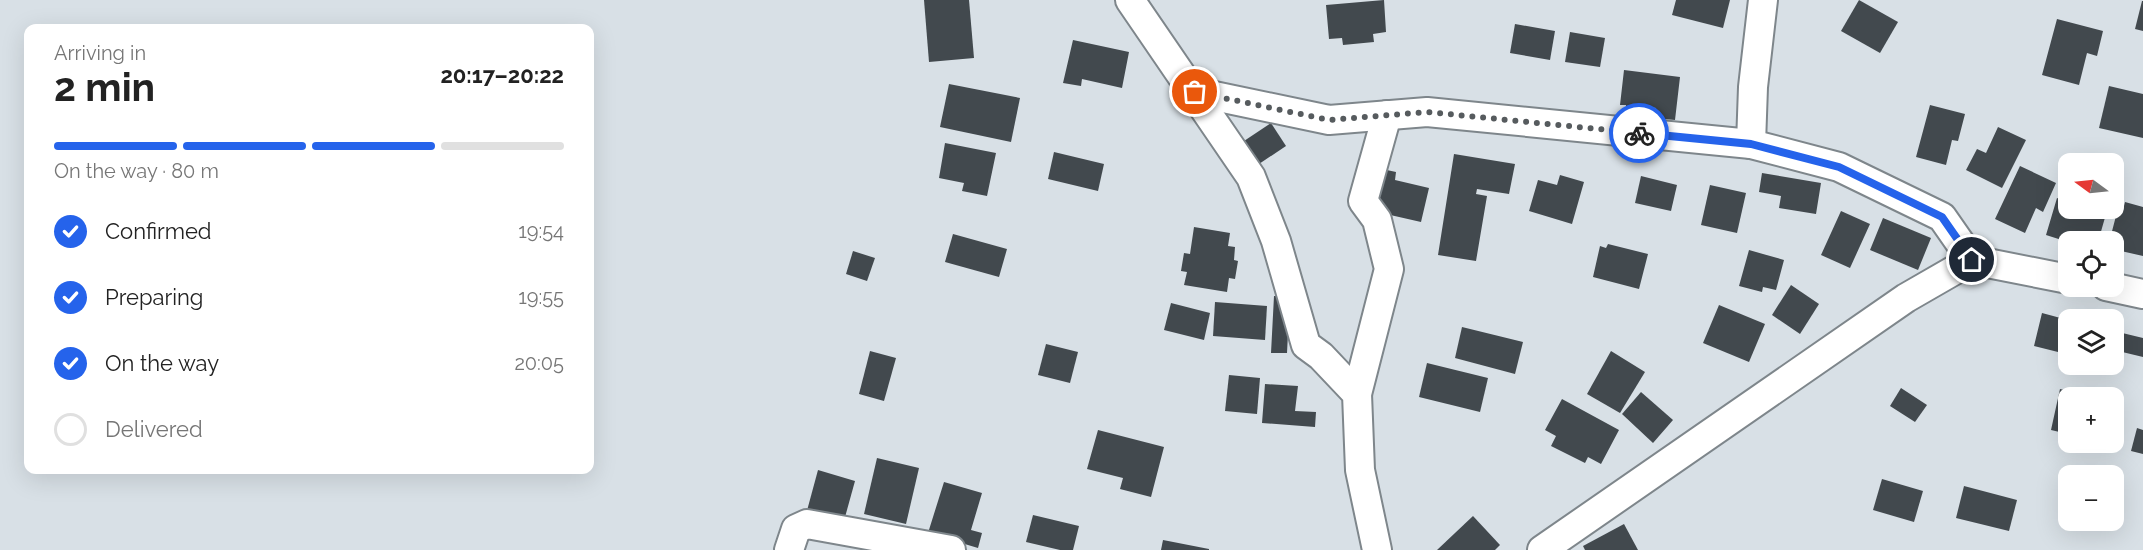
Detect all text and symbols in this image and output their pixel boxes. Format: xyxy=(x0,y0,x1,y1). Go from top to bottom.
text: Arriving in xyxy=(54,41,146,65)
text: 20:17–20:22 xyxy=(440,62,564,88)
text: 2 min xyxy=(54,64,155,110)
pin xyxy=(1169,66,1220,117)
icon: bag xyxy=(1178,75,1211,108)
courier xyxy=(1609,103,1669,163)
icon: bike xyxy=(1623,117,1656,150)
north arrow xyxy=(2058,153,2124,219)
map controls xyxy=(2058,153,2124,531)
text: On the way · 80 m xyxy=(54,159,219,183)
icon: check xyxy=(54,215,87,248)
text: Confirmed xyxy=(105,218,212,244)
text: 19:54 xyxy=(518,219,564,243)
button: locate xyxy=(2058,231,2124,297)
pin xyxy=(1946,234,1997,285)
icon: home xyxy=(1955,243,1988,276)
icon: check xyxy=(54,281,87,314)
text: Preparing xyxy=(105,284,203,310)
text: 19:55 xyxy=(518,285,564,309)
button: layers xyxy=(2058,309,2124,375)
icon: check xyxy=(54,347,87,380)
text: On the way xyxy=(105,350,219,376)
text: 20:05 xyxy=(514,351,564,375)
button: + xyxy=(2058,387,2124,453)
text: Delivered xyxy=(105,416,203,442)
button: − xyxy=(2058,465,2124,531)

